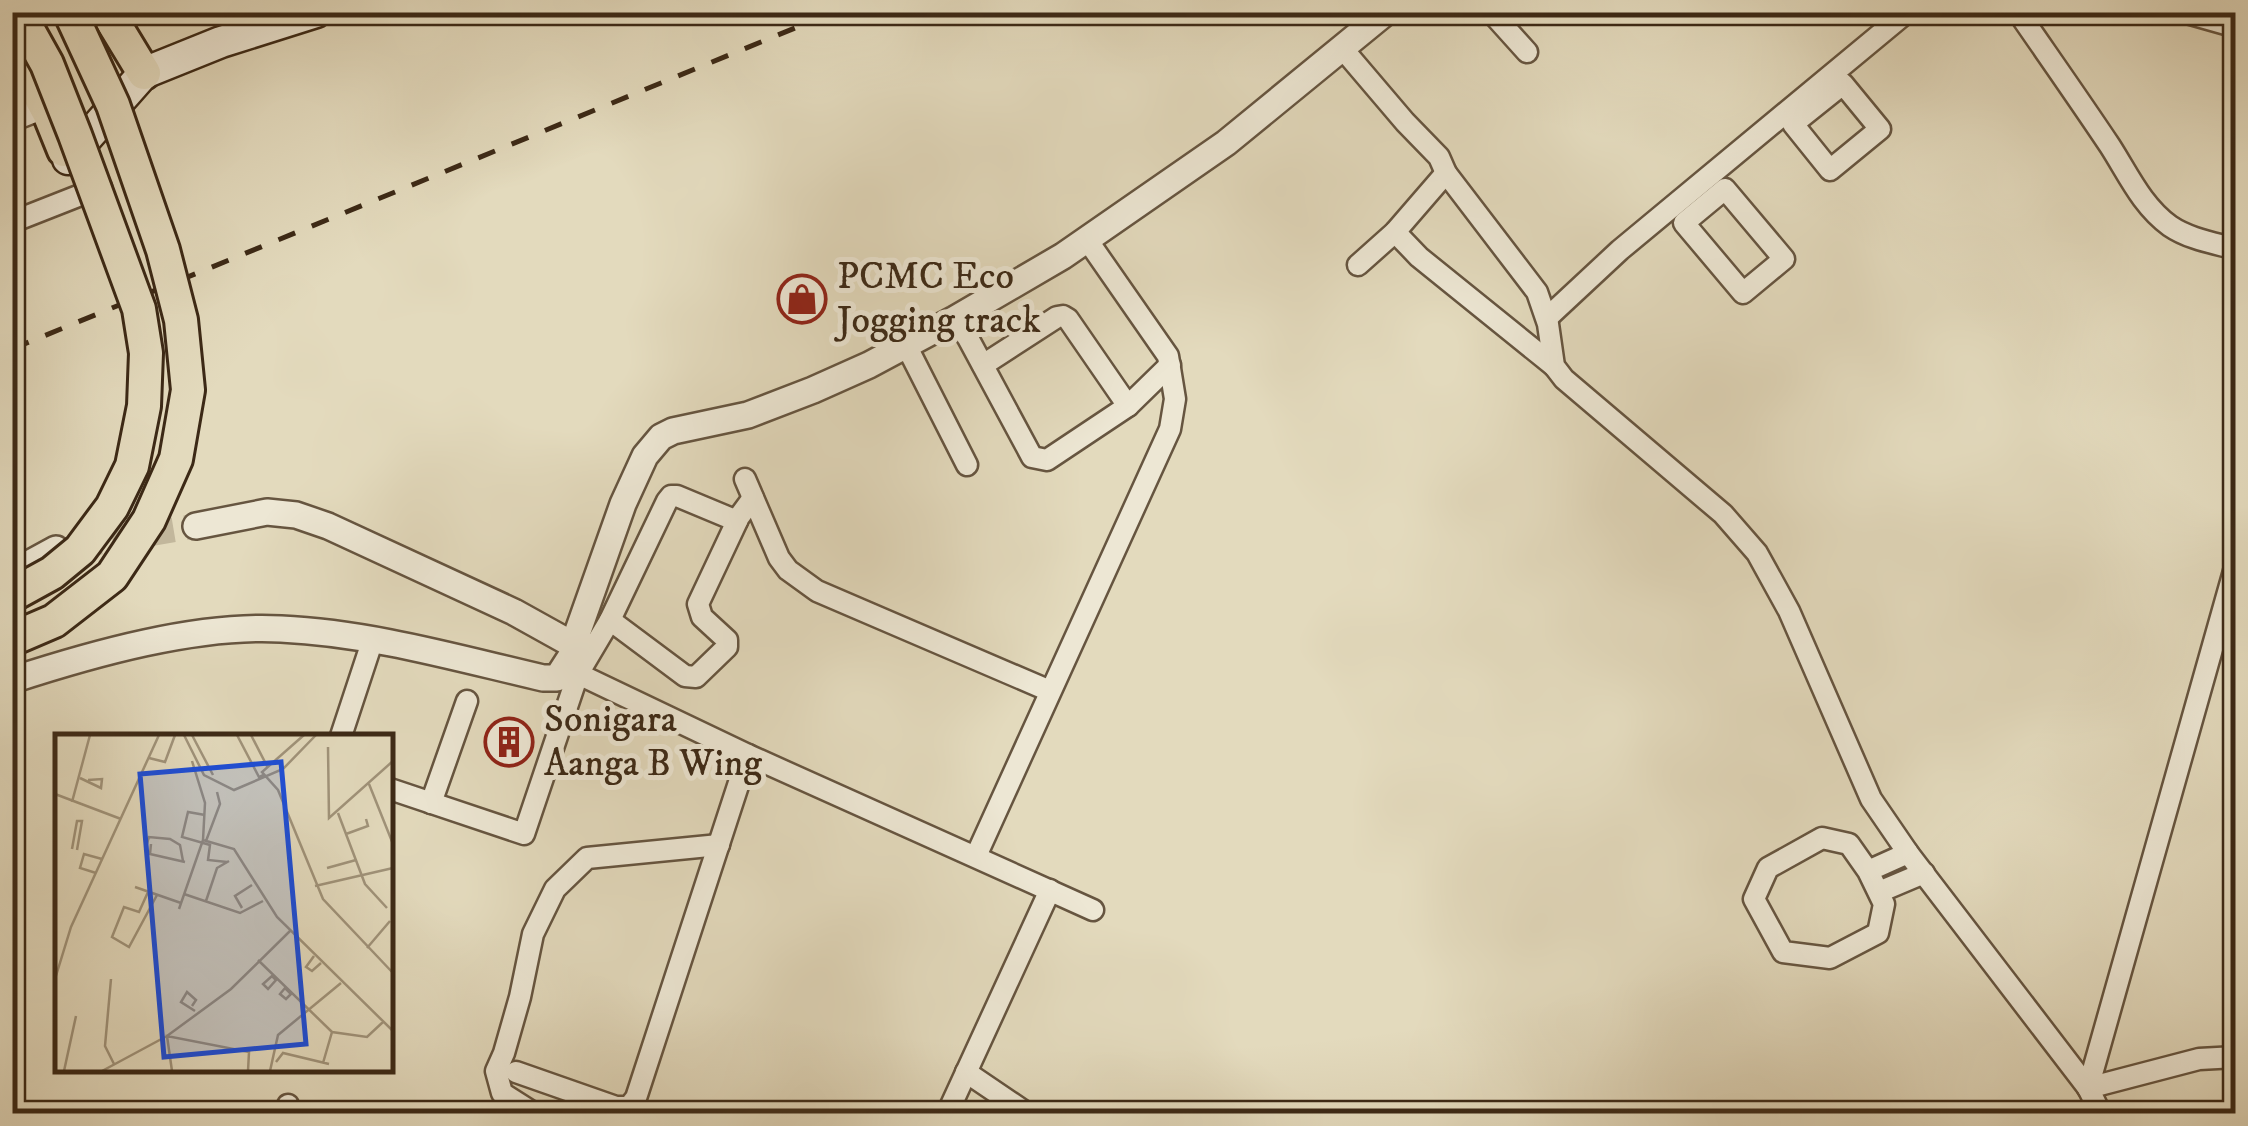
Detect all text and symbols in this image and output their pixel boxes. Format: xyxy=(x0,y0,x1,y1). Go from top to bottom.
place label: PCMC Eco Jogging track xyxy=(834,253,1041,345)
shop icon: PCMC Eco Jogging track xyxy=(776,273,828,325)
place label: Sonigara Aanga B Wing xyxy=(544,696,763,788)
building icon: Sonigara Aanga B Wing xyxy=(483,716,535,768)
inset map xyxy=(55,734,392,1071)

